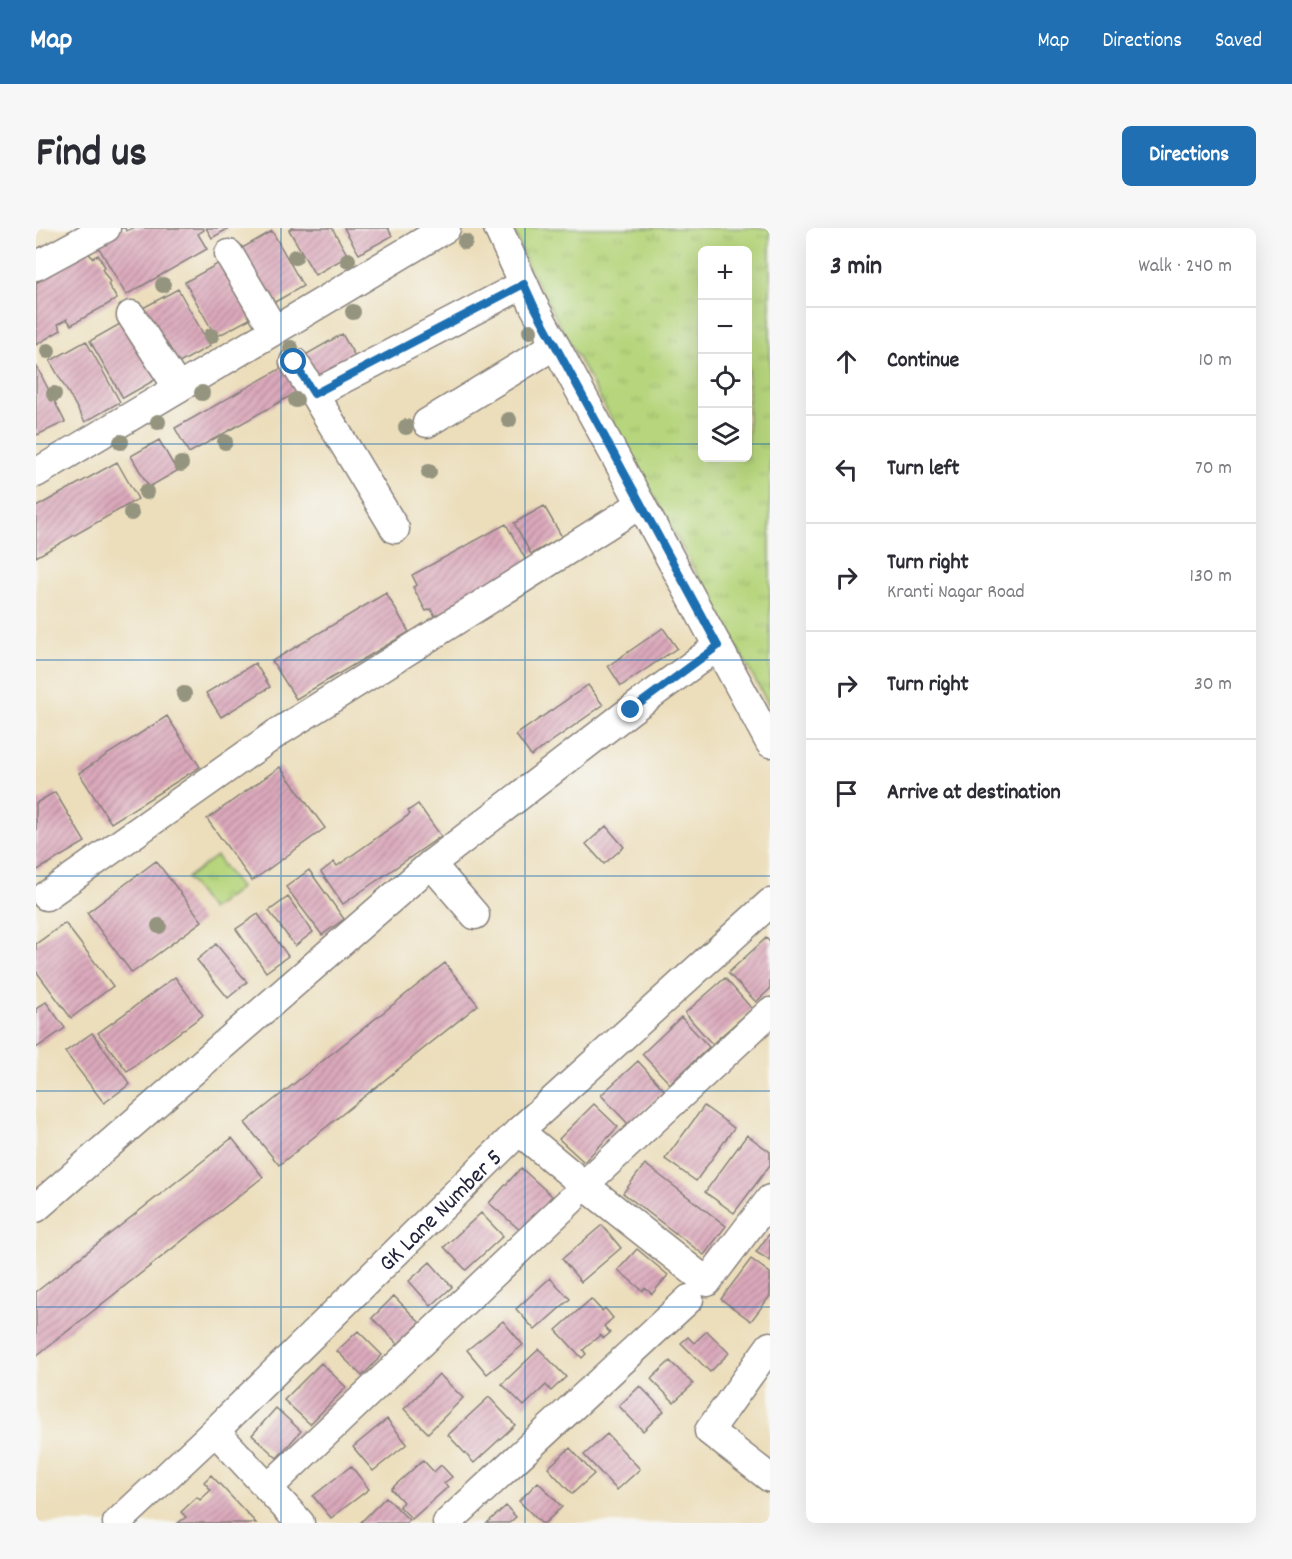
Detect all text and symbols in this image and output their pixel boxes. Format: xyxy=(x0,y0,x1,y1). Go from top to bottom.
text: Map xyxy=(30,22,72,62)
text: Map xyxy=(1038,27,1069,57)
text: Directions xyxy=(1102,27,1182,57)
text: Saved xyxy=(1215,27,1262,57)
text: Find us xyxy=(36,126,147,186)
button: Directions xyxy=(1122,126,1256,186)
map controls xyxy=(698,246,752,462)
button: + xyxy=(698,246,752,300)
text: 3 min xyxy=(830,249,882,286)
text: Walk · 240 m xyxy=(1138,253,1232,281)
button: − xyxy=(698,300,752,354)
icon: ahead xyxy=(830,345,863,378)
text: Continue xyxy=(887,346,959,377)
text: 10 m xyxy=(1198,347,1232,375)
route start xyxy=(280,348,306,374)
button: locate xyxy=(698,354,752,408)
button: layers xyxy=(698,408,752,462)
icon: left xyxy=(830,453,863,486)
text: Turn left xyxy=(887,454,959,485)
text: 70 m xyxy=(1195,455,1232,483)
text: Turn right xyxy=(887,548,969,579)
icon: right xyxy=(830,561,863,594)
text: 130 m xyxy=(1190,563,1232,591)
text: Kranti Nagar Road xyxy=(887,579,1025,607)
icon: right xyxy=(830,669,863,702)
text: Turn right xyxy=(887,670,969,701)
text: 30 m xyxy=(1194,671,1232,699)
route end xyxy=(617,696,643,722)
icon: arrive xyxy=(830,777,863,810)
text: Arrive at destination xyxy=(887,778,1061,809)
street label: GK Lane Number 5 xyxy=(372,1142,511,1281)

